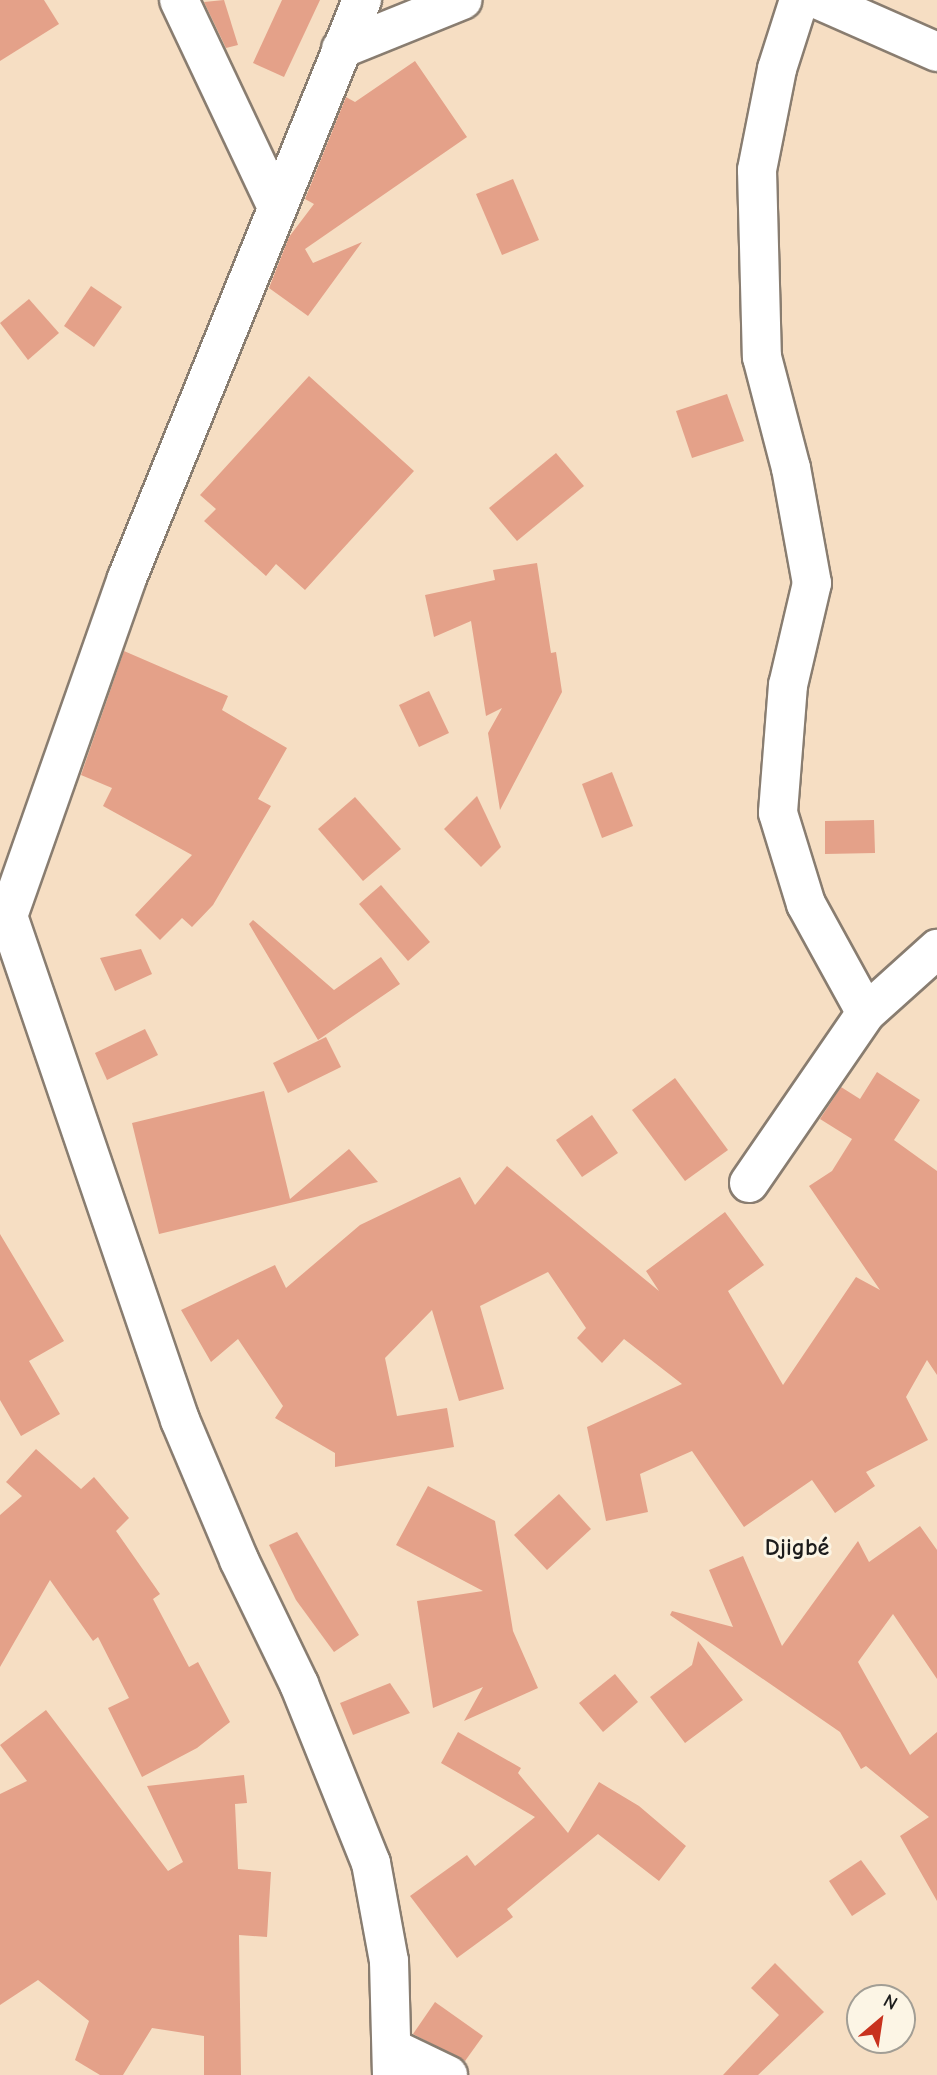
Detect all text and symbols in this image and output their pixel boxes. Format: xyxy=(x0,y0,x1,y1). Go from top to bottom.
district label: Djigbé xyxy=(765,1534,829,1562)
north arrow xyxy=(846,1984,916,2054)
text: N xyxy=(879,1990,901,2015)

